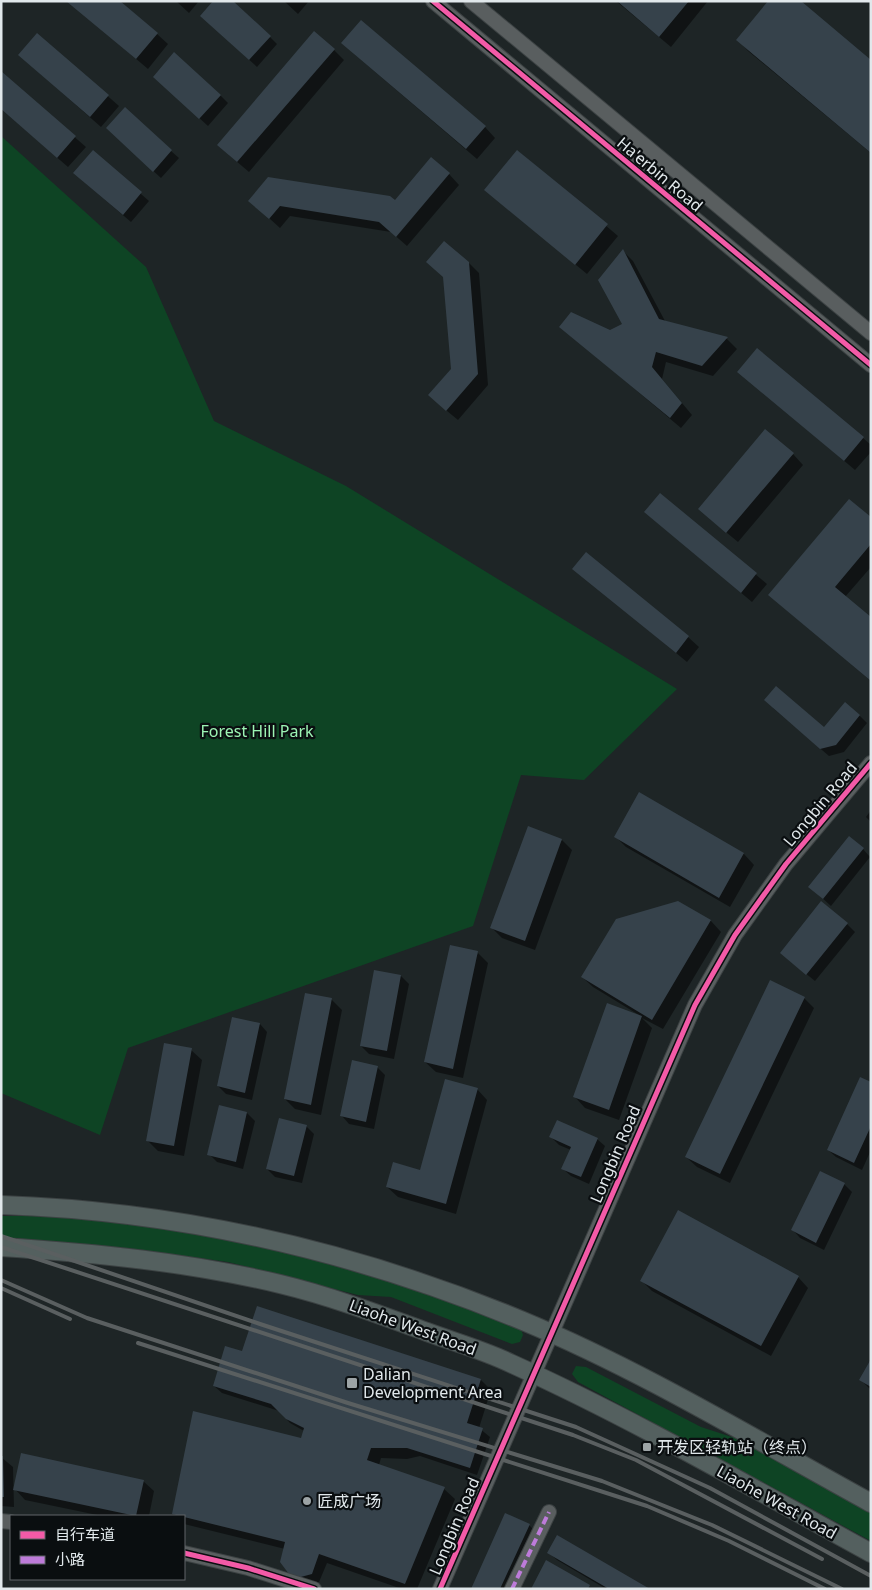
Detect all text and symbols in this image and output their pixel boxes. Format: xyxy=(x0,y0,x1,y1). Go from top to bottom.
street label: Ha'erbin Road xyxy=(613,132,707,216)
park label: Forest Hill Park xyxy=(200,720,314,742)
street label: Longbin Road xyxy=(778,757,862,851)
street label: Longbin Road xyxy=(585,1102,645,1206)
street label: Liaohe West Road xyxy=(346,1294,480,1360)
place label: Dalian Development Area xyxy=(363,1363,503,1403)
marker: Dalian Development Area xyxy=(345,1376,359,1390)
place label: 开发区轻轨站（终点） xyxy=(657,1436,817,1458)
marker: 开发区轻轨站（终点） xyxy=(641,1441,653,1453)
street label: Liaohe West Road xyxy=(713,1460,841,1544)
street label: Longbin Road xyxy=(424,1474,484,1578)
place label: 匠成广场 xyxy=(317,1490,381,1512)
marker: 匠成广场 xyxy=(301,1495,313,1507)
legend xyxy=(10,1515,185,1580)
text: 自行车道 xyxy=(55,1524,115,1544)
text: 小路 xyxy=(55,1549,85,1569)

